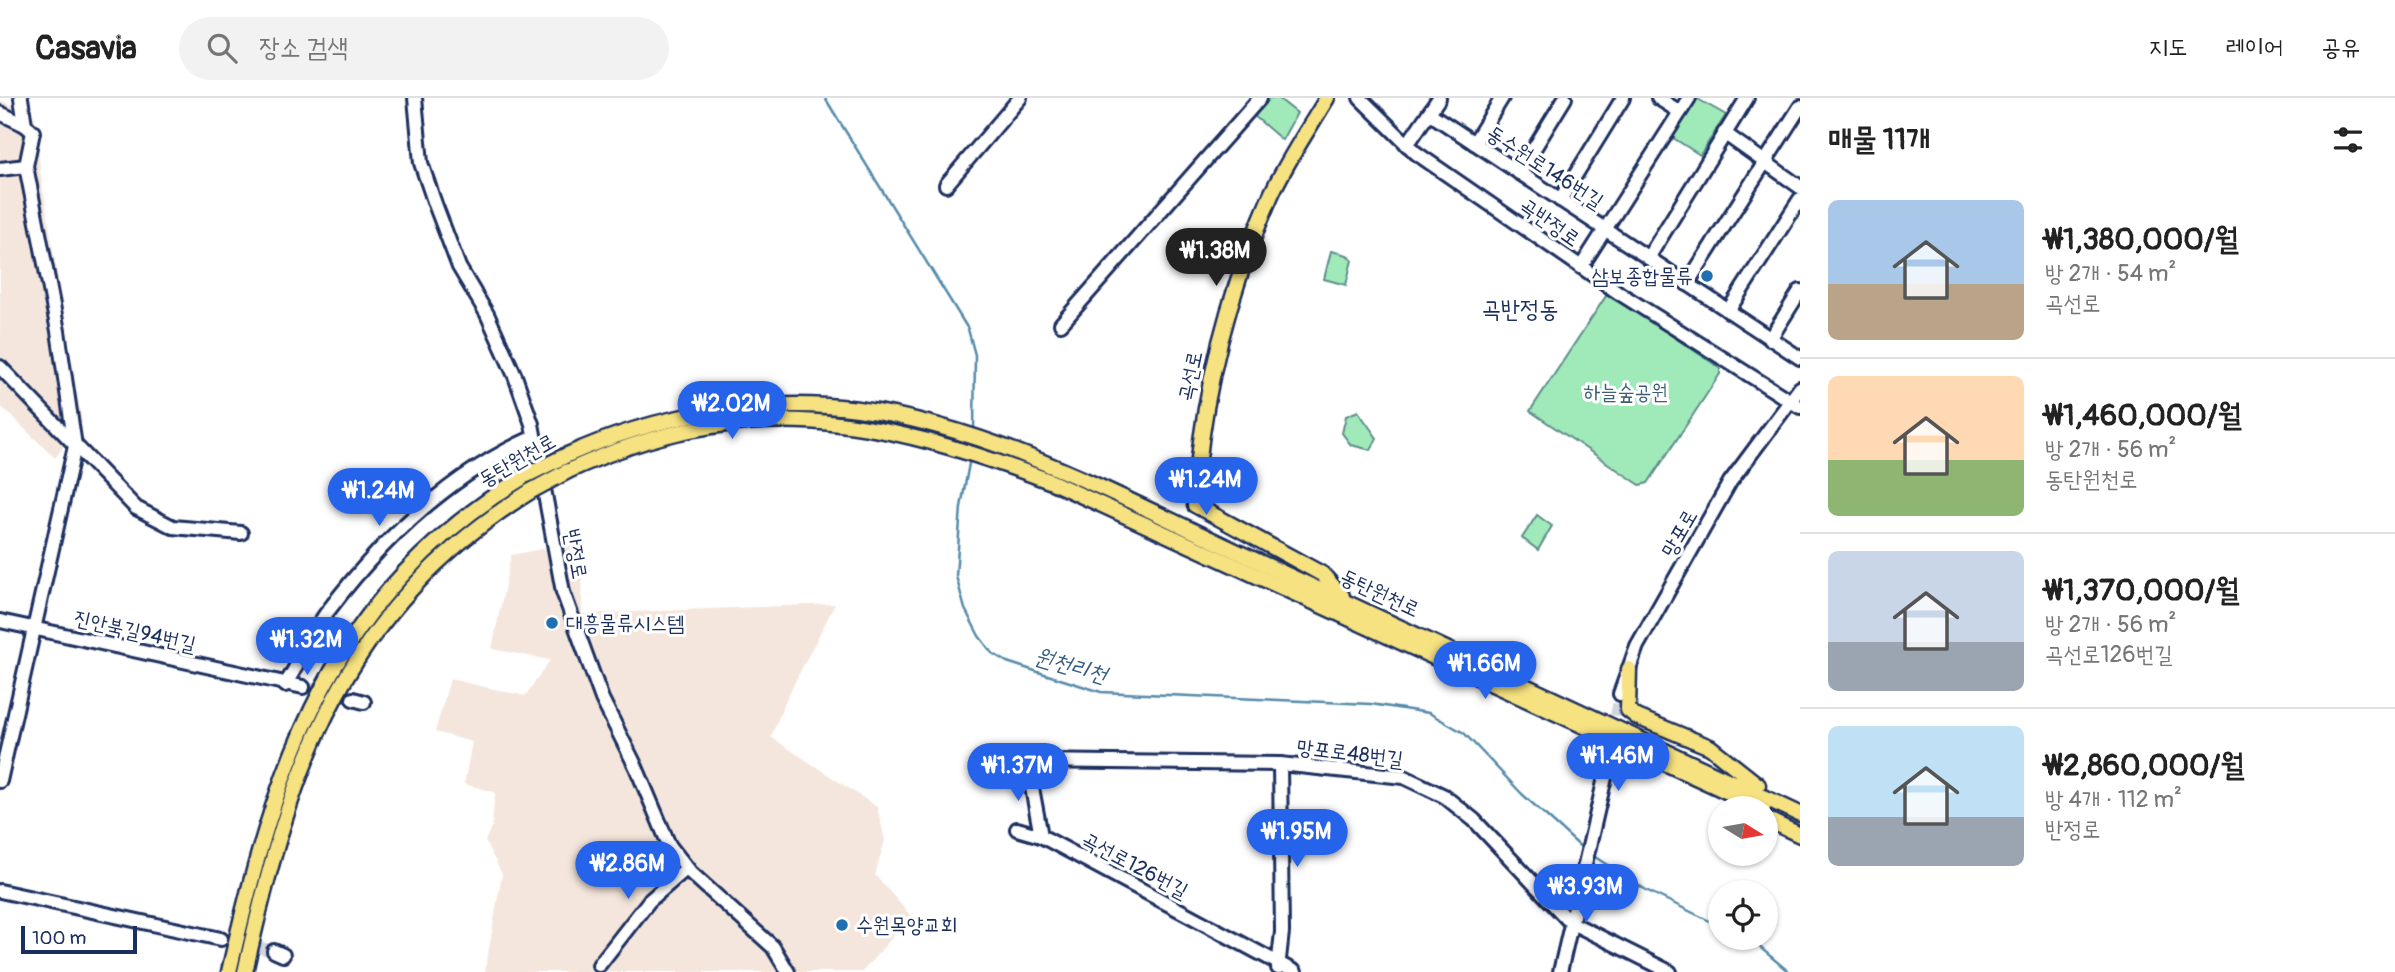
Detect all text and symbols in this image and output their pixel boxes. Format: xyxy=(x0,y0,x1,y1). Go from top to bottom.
search box xyxy=(179,17,669,80)
text: Casavia xyxy=(35,28,137,69)
icon: search xyxy=(203,29,241,67)
text: 장소 검색 xyxy=(259,32,348,64)
text: 지도 xyxy=(2149,33,2187,62)
text: 레이어 xyxy=(2225,33,2283,62)
text: 공유 xyxy=(2321,33,2360,62)
street label: 동수원로146번길 xyxy=(1481,120,1608,215)
text: 매물 11개 xyxy=(1828,121,1930,158)
icon: filters xyxy=(2329,121,2367,159)
street label: 곡반정로 xyxy=(1514,192,1585,253)
text: ₩1,380,000/월 xyxy=(2045,221,2239,258)
pin: ₩1.38M xyxy=(1159,228,1273,288)
icon: home xyxy=(1884,228,1968,312)
text: ₩1.38M xyxy=(1182,236,1250,265)
text: 방 2개 · 54 m² xyxy=(2045,259,2176,288)
place label: 삼보종합물류 xyxy=(1592,263,1693,290)
marker: 삼보종합물류 xyxy=(1699,268,1715,284)
text: 곡선로 xyxy=(2045,289,2101,318)
district label: 곡반정동 xyxy=(1481,295,1559,324)
street label: 곡선로 xyxy=(1172,348,1209,404)
park label: 하늘숲공원 xyxy=(1584,379,1668,406)
pin: ₩2.02M xyxy=(675,382,789,441)
text: ₩2.02M xyxy=(694,389,770,418)
text: ₩1,460,000/월 xyxy=(2045,397,2242,434)
icon: home xyxy=(1884,404,1968,488)
street label: 동탄원천로 xyxy=(474,428,561,493)
text: 방 2개 · 56 m² xyxy=(2045,435,2176,464)
pin: ₩1.24M xyxy=(1149,458,1263,517)
text: ₩1.24M xyxy=(1171,465,1241,494)
text: 동탄원천로 xyxy=(2045,465,2138,494)
pin: ₩1.24M xyxy=(322,468,436,528)
text: ₩1.24M xyxy=(344,476,414,505)
street label: 망포로 xyxy=(1655,505,1704,562)
street label: 반정로 xyxy=(558,527,593,581)
street label: 동탄원천로 xyxy=(1336,563,1424,624)
text: ₩1,370,000/월 xyxy=(2045,572,2239,609)
icon: home xyxy=(1884,579,1968,663)
street label: 진안북길94번길 xyxy=(71,604,199,659)
place label: 대흥물류시스템 xyxy=(566,610,684,637)
text: 방 2개 · 56 m² xyxy=(2045,610,2176,639)
marker: 대흥물류시스템 xyxy=(544,615,560,631)
pin: ₩1.32M xyxy=(250,618,364,677)
text: ₩1.32M xyxy=(272,625,342,654)
text: 곡선로126번길 xyxy=(2045,640,2173,669)
water label: 원천리천 xyxy=(1031,641,1113,690)
pin: ₩1.66M xyxy=(1428,642,1542,701)
text: ₩1.66M xyxy=(1449,649,1521,678)
street label: 망포로48번길 xyxy=(1295,734,1405,773)
pin: ₩1.46M xyxy=(1561,734,1675,793)
text: ₩1.46M xyxy=(1582,741,1654,770)
pin: ₩1.37M xyxy=(961,744,1075,803)
text: ₩2,860,000/월 xyxy=(2045,747,2244,784)
text: ₩1.37M xyxy=(983,751,1053,780)
icon: home xyxy=(1884,754,1968,838)
text: 방 4개 · 112 m² xyxy=(2045,785,2182,814)
north arrow xyxy=(1708,796,1778,866)
map controls xyxy=(1708,796,1778,950)
pin: ₩1.95M xyxy=(1240,810,1354,869)
text: 반정로 xyxy=(2045,815,2101,844)
text: ₩1.95M xyxy=(1263,817,1331,846)
street label: 곡선로126번길 xyxy=(1077,826,1193,905)
pin: ₩2.86M xyxy=(571,842,685,901)
text: ₩2.86M xyxy=(591,849,665,878)
pin: ₩3.93M xyxy=(1529,864,1643,924)
text: ₩3.93M xyxy=(1550,872,1622,901)
button: locate xyxy=(1708,880,1778,950)
place label: 수원목양교회 xyxy=(856,912,957,939)
marker: 수원목양교회 xyxy=(834,917,850,933)
scale bar xyxy=(21,923,136,955)
text: 100 m xyxy=(32,926,86,950)

